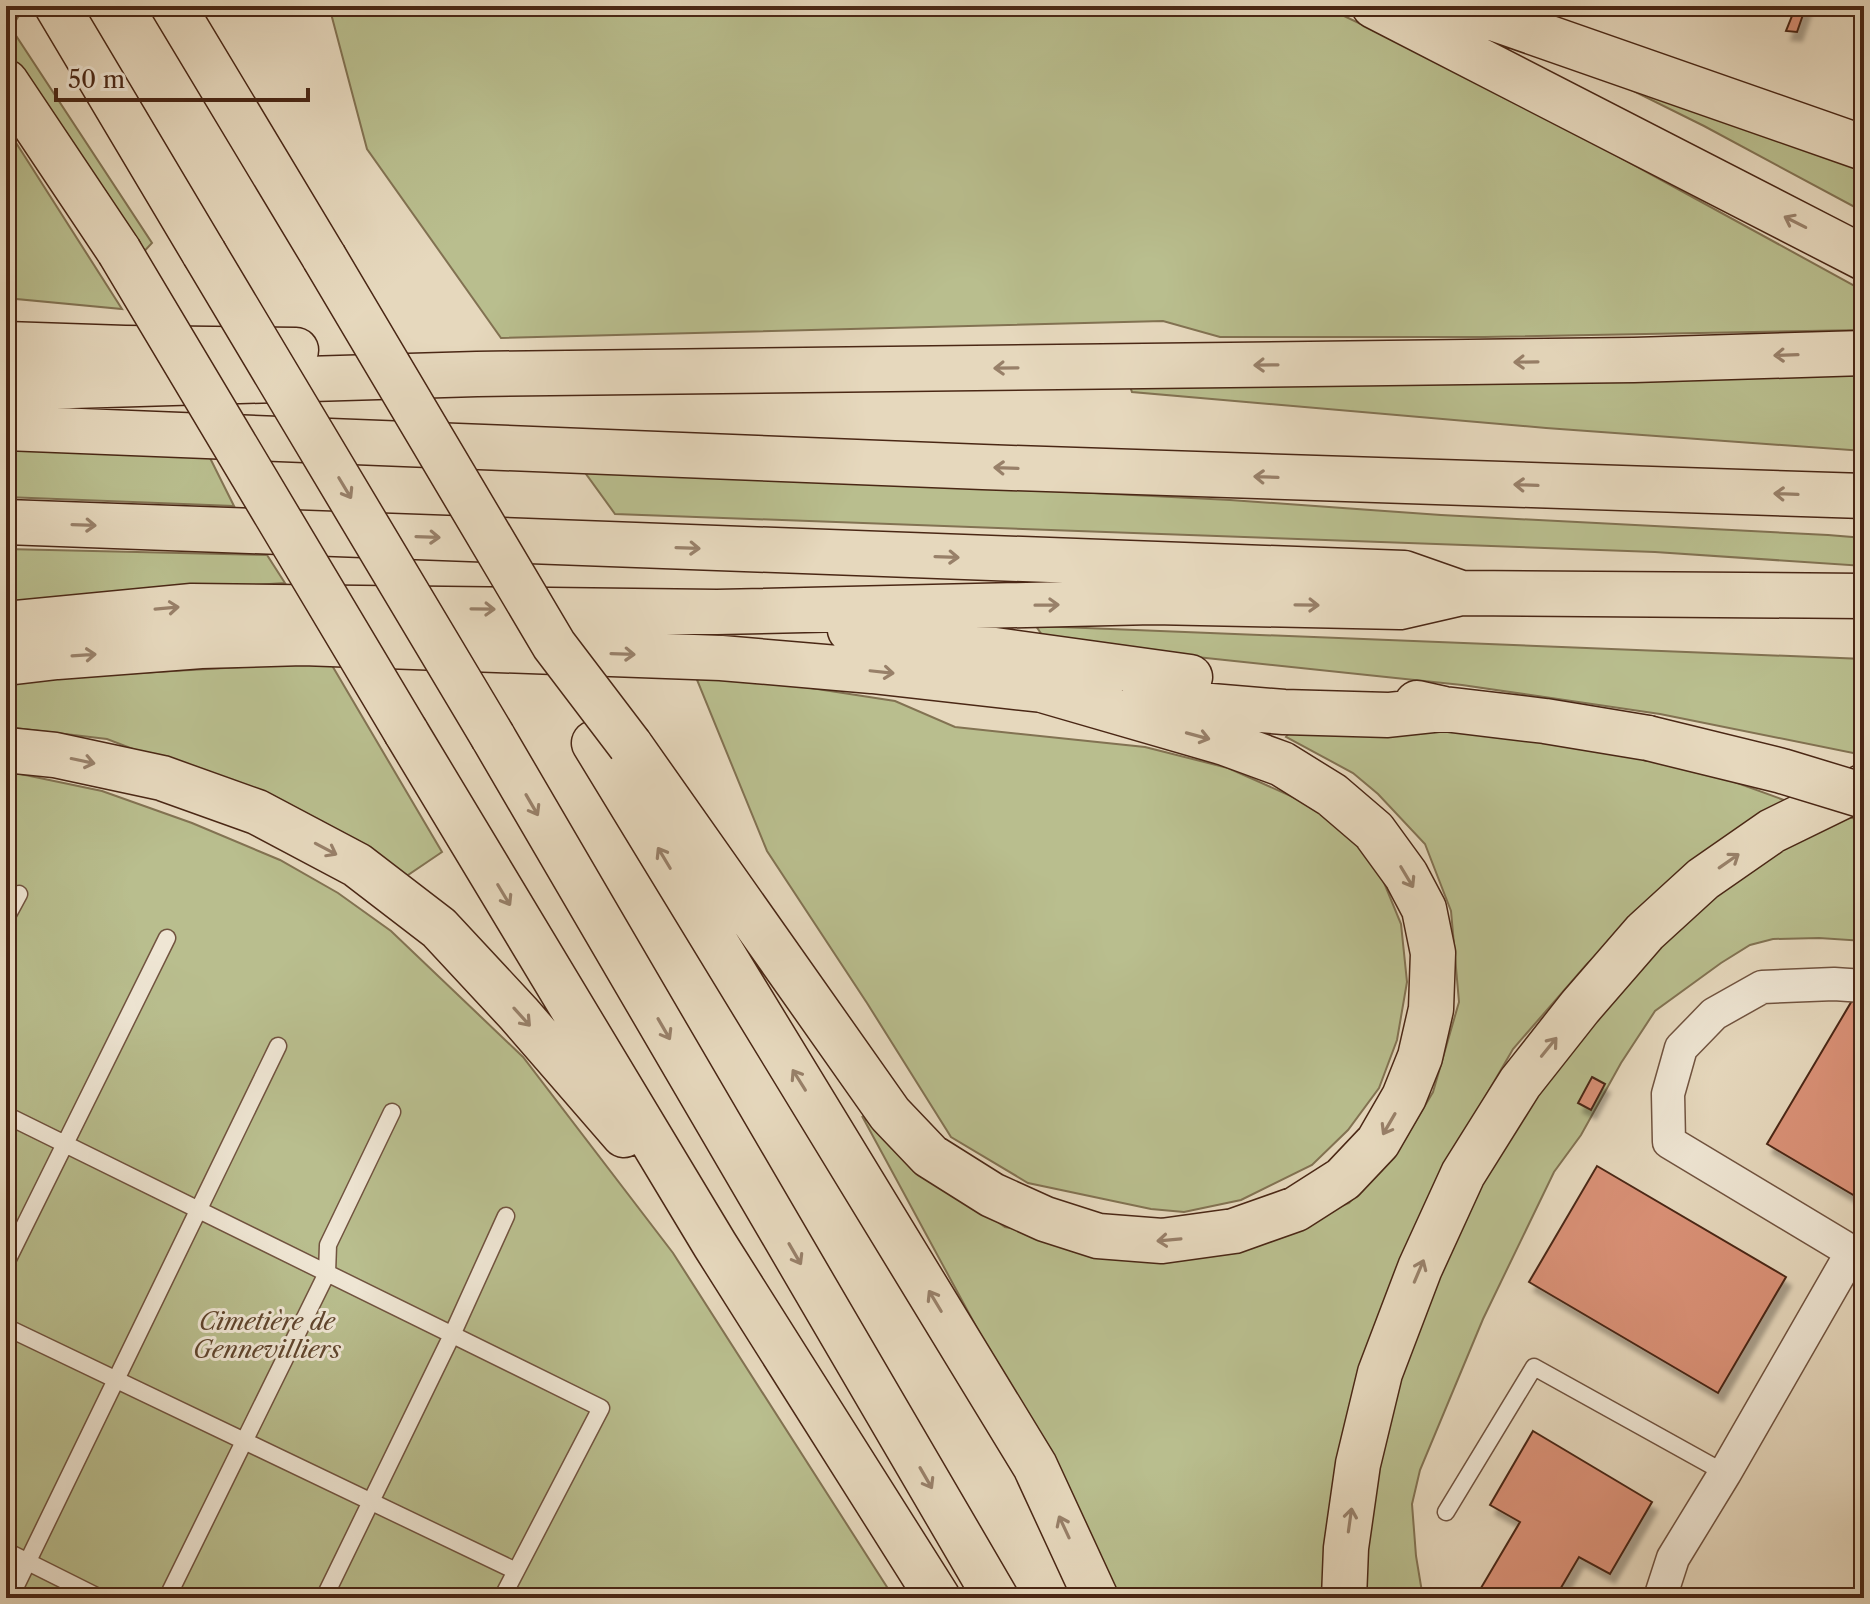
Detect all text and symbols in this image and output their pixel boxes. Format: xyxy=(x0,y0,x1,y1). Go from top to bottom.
scale bar xyxy=(56,52,308,102)
text: 50 m xyxy=(68,65,125,94)
one-way arrow xyxy=(1783,214,1807,230)
one-way arrow xyxy=(1773,348,1800,363)
one-way arrow xyxy=(1513,354,1540,369)
one-way arrow xyxy=(1253,357,1280,372)
one-way arrow xyxy=(993,360,1020,375)
one-way arrow xyxy=(993,460,1020,475)
one-way arrow xyxy=(1253,469,1280,484)
one-way arrow xyxy=(337,476,353,499)
one-way arrow xyxy=(1513,478,1540,493)
one-way arrow xyxy=(1773,486,1800,501)
one-way arrow xyxy=(70,517,97,532)
one-way arrow xyxy=(414,530,441,545)
one-way arrow xyxy=(674,540,701,555)
one-way arrow xyxy=(933,549,960,564)
one-way arrow xyxy=(1033,597,1060,612)
one-way arrow xyxy=(1293,597,1320,613)
one-way arrow xyxy=(153,601,180,616)
one-way arrow xyxy=(469,601,496,617)
one-way arrow xyxy=(70,647,96,662)
one-way arrow xyxy=(609,647,636,662)
one-way arrow xyxy=(868,665,895,680)
one-way arrow xyxy=(1184,729,1210,744)
one-way arrow xyxy=(70,754,95,769)
one-way arrow xyxy=(525,793,541,816)
one-way arrow xyxy=(314,841,338,857)
one-way arrow xyxy=(655,847,671,870)
one-way arrow xyxy=(1718,853,1739,870)
one-way arrow xyxy=(1398,866,1415,888)
one-way arrow xyxy=(496,883,512,906)
one-way arrow xyxy=(512,1007,530,1027)
one-way arrow xyxy=(656,1017,672,1040)
one-way arrow xyxy=(1540,1037,1557,1058)
one-way arrow xyxy=(791,1069,807,1092)
one-way arrow xyxy=(1380,1111,1396,1135)
one-way arrow xyxy=(1156,1232,1183,1247)
one-way arrow xyxy=(787,1242,803,1265)
one-way arrow xyxy=(1413,1259,1427,1284)
one-way arrow xyxy=(927,1290,943,1313)
park label: Cimetière de Gennevilliers xyxy=(193,1307,342,1364)
one-way arrow xyxy=(918,1466,934,1489)
one-way arrow xyxy=(1343,1508,1358,1533)
one-way arrow xyxy=(1056,1516,1071,1540)

